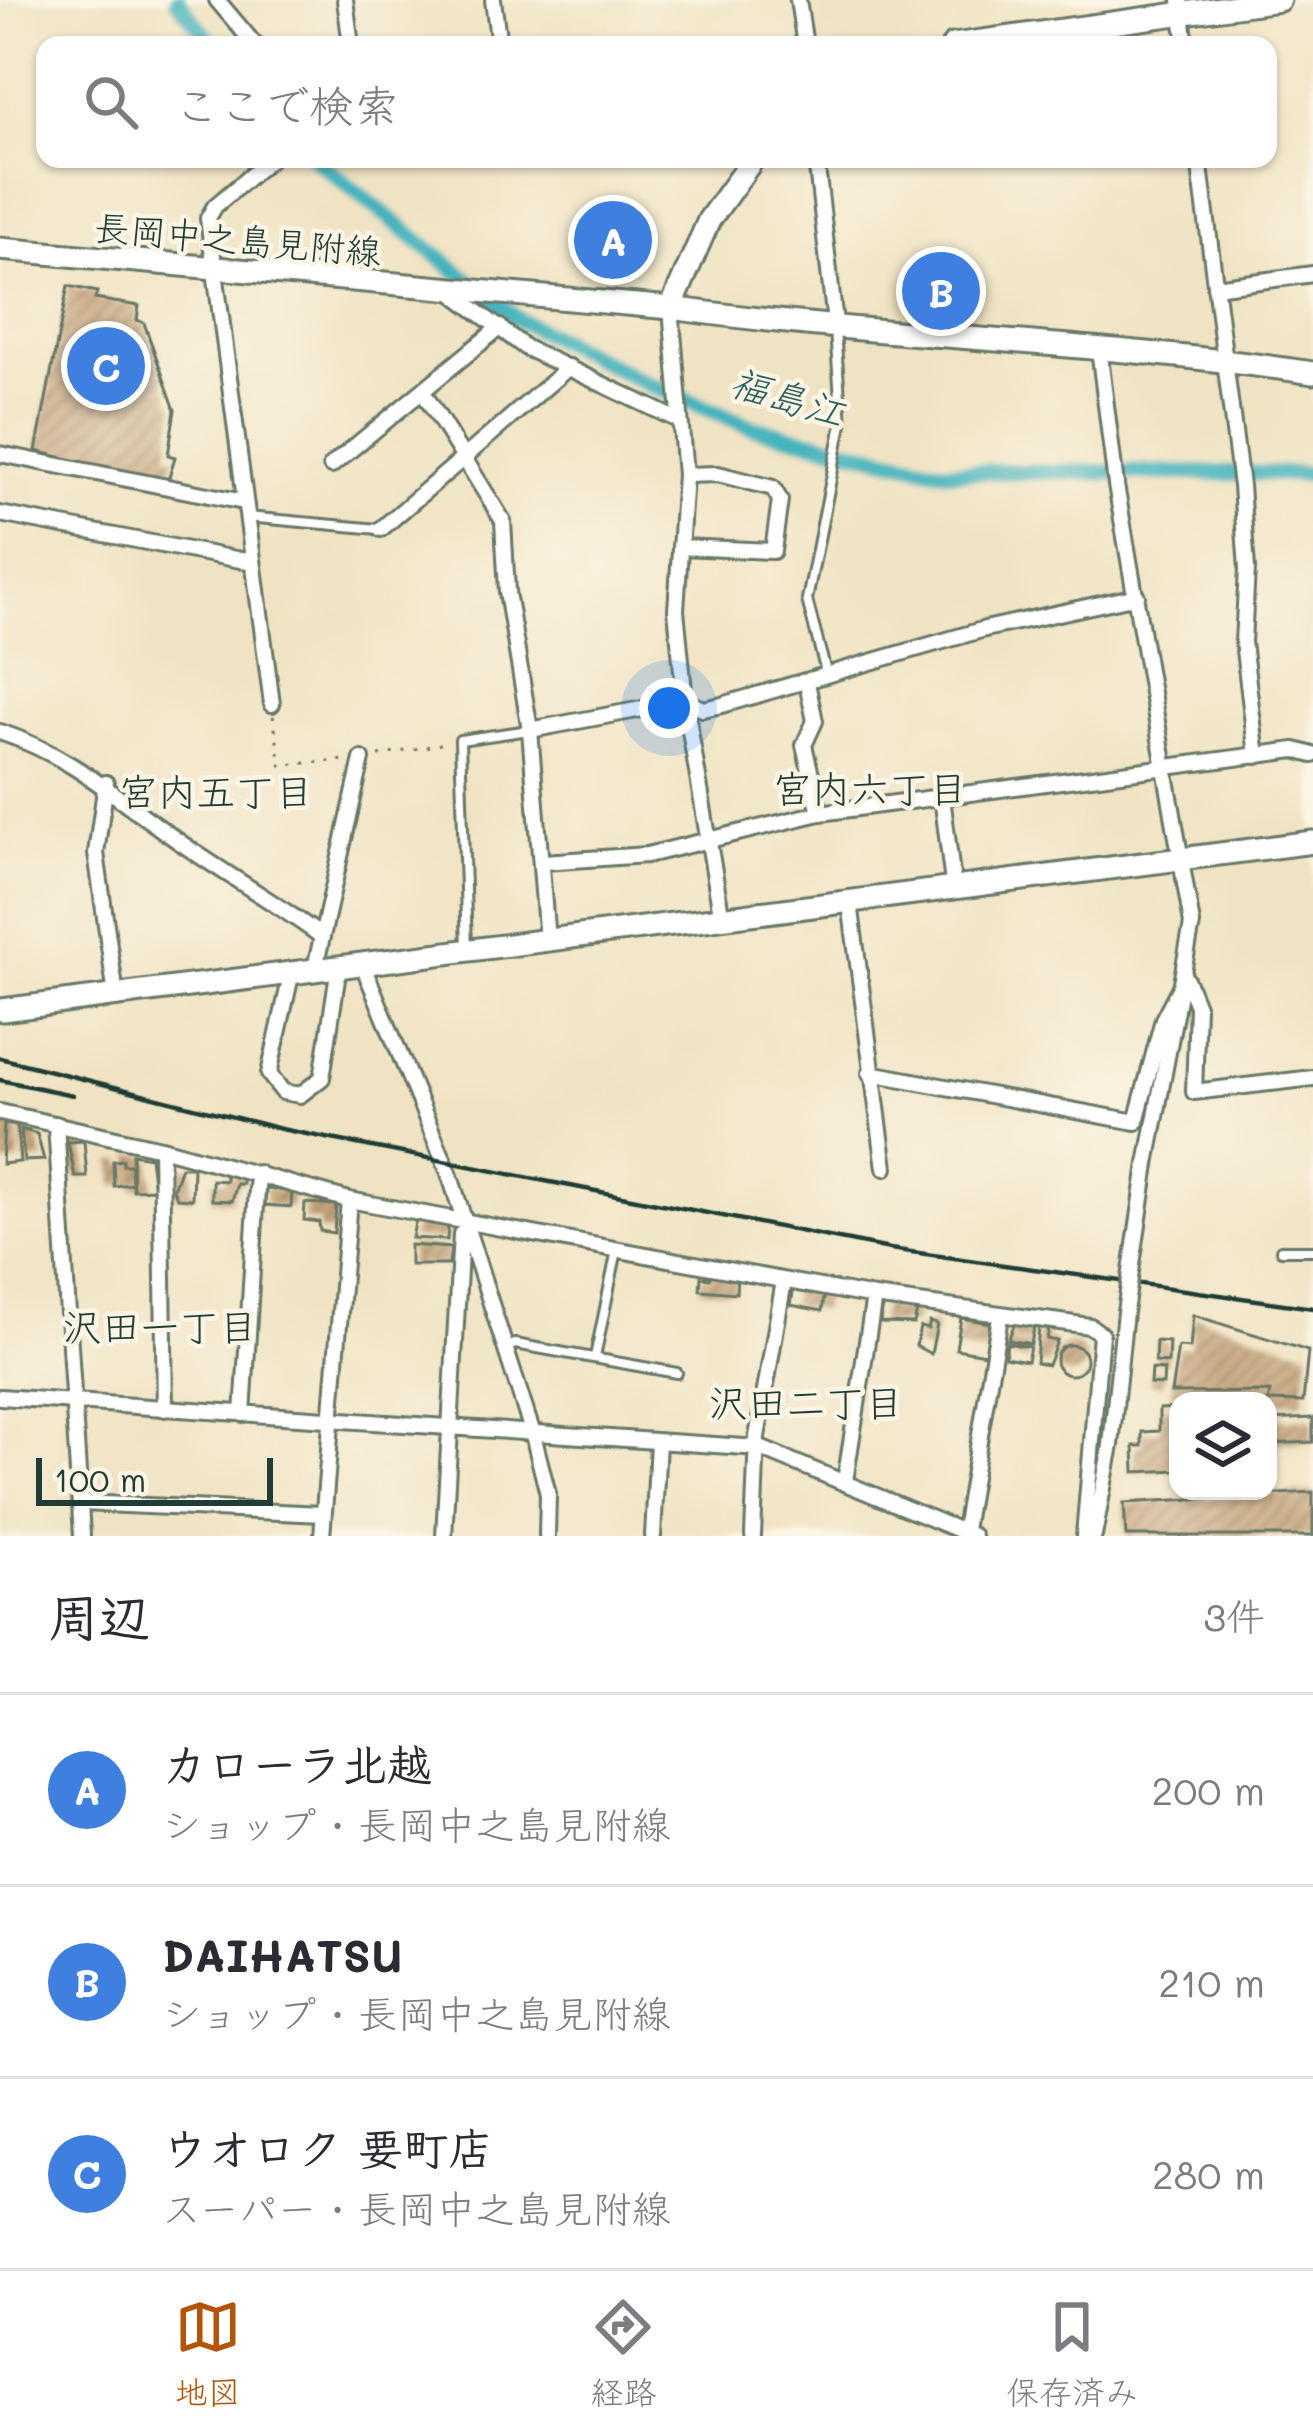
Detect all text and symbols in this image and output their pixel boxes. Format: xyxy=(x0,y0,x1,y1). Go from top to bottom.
search box xyxy=(36,36,1277,168)
icon: search xyxy=(78,69,144,135)
text: ここで検索 xyxy=(174,75,399,133)
pin: A xyxy=(574,195,652,285)
street label: 長岡中之島見附線 xyxy=(92,202,384,274)
pin: B xyxy=(902,246,980,336)
pin: C xyxy=(67,321,145,411)
water label: 福島江 xyxy=(725,355,852,438)
your location xyxy=(639,678,699,738)
district label: 宮内六丁目 xyxy=(772,762,968,813)
district label: 宮内五丁目 xyxy=(118,765,314,816)
district label: 沢田一丁目 xyxy=(62,1300,258,1351)
district label: 沢田二丁目 xyxy=(708,1376,904,1427)
map controls xyxy=(1169,1392,1277,1500)
button: layers xyxy=(1169,1392,1277,1500)
scale bar xyxy=(36,1452,273,1505)
text: 100 m xyxy=(54,1457,146,1500)
text: 周辺 xyxy=(48,1582,150,1649)
text: 3件 xyxy=(1203,1590,1265,1641)
text: カローラ北越 xyxy=(162,1734,432,1792)
text: A xyxy=(73,1764,101,1815)
text: 200 m xyxy=(1152,1764,1265,1815)
text: ショップ · 長岡中之島見附線 xyxy=(162,1798,670,1849)
text: DAIHATSU xyxy=(162,1925,403,1983)
text: B xyxy=(74,1956,100,2007)
text: 210 m xyxy=(1158,1956,1265,2007)
text: ショップ · 長岡中之島見附線 xyxy=(162,1987,670,2038)
text: ウオロク 要町店 xyxy=(162,2118,493,2176)
text: C xyxy=(73,2148,101,2199)
text: 280 m xyxy=(1152,2148,1265,2199)
text: スーパー · 長岡中之島見附線 xyxy=(162,2182,670,2233)
tab: 地図 xyxy=(175,2294,241,2414)
tab: 経路 xyxy=(590,2294,656,2414)
tab: 保存済み xyxy=(1006,2294,1138,2414)

